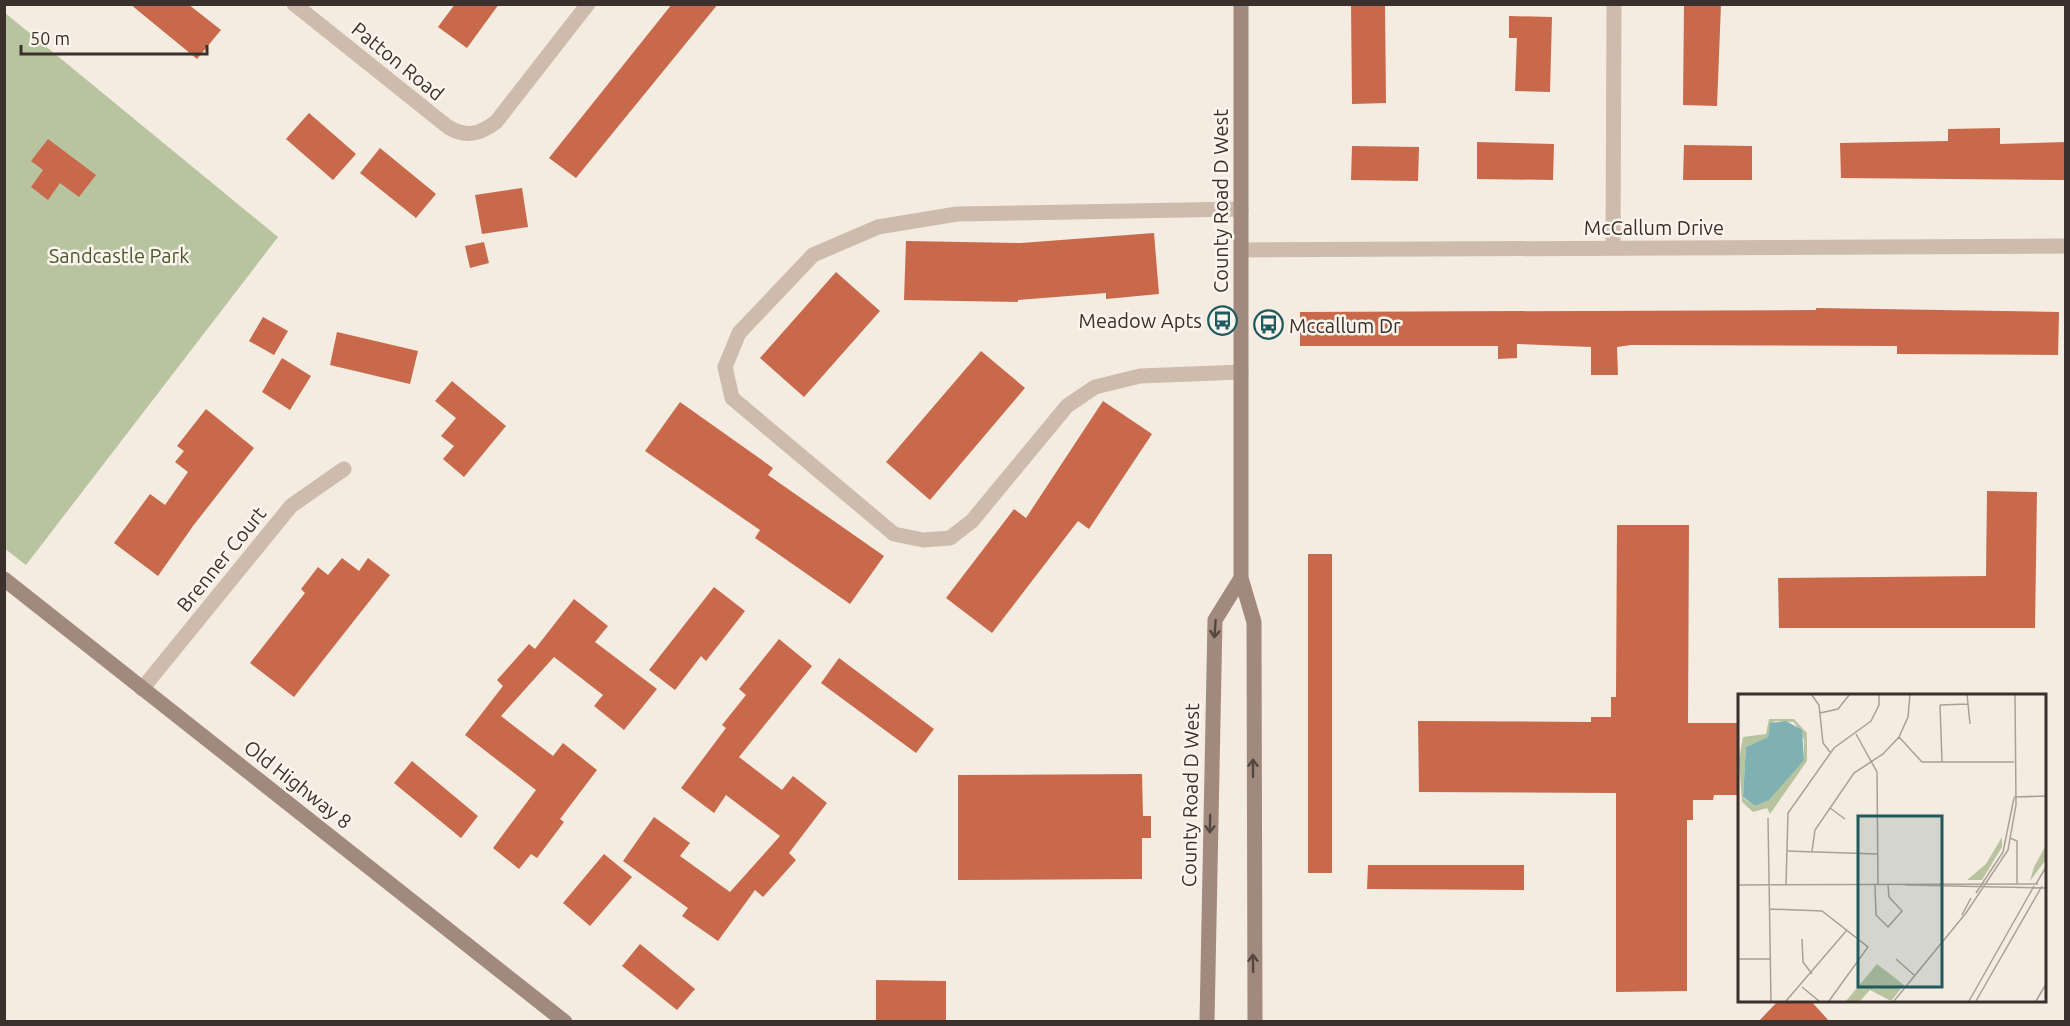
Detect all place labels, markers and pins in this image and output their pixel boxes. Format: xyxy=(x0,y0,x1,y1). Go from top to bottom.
bus stop icon: Meadow Apts xyxy=(1207,304,1239,336)
place label: Meadow Apts xyxy=(1079,309,1202,332)
bus stop icon: Mccallum Dr xyxy=(1252,309,1284,341)
place label: Mccallum Dr xyxy=(1289,314,1401,337)

